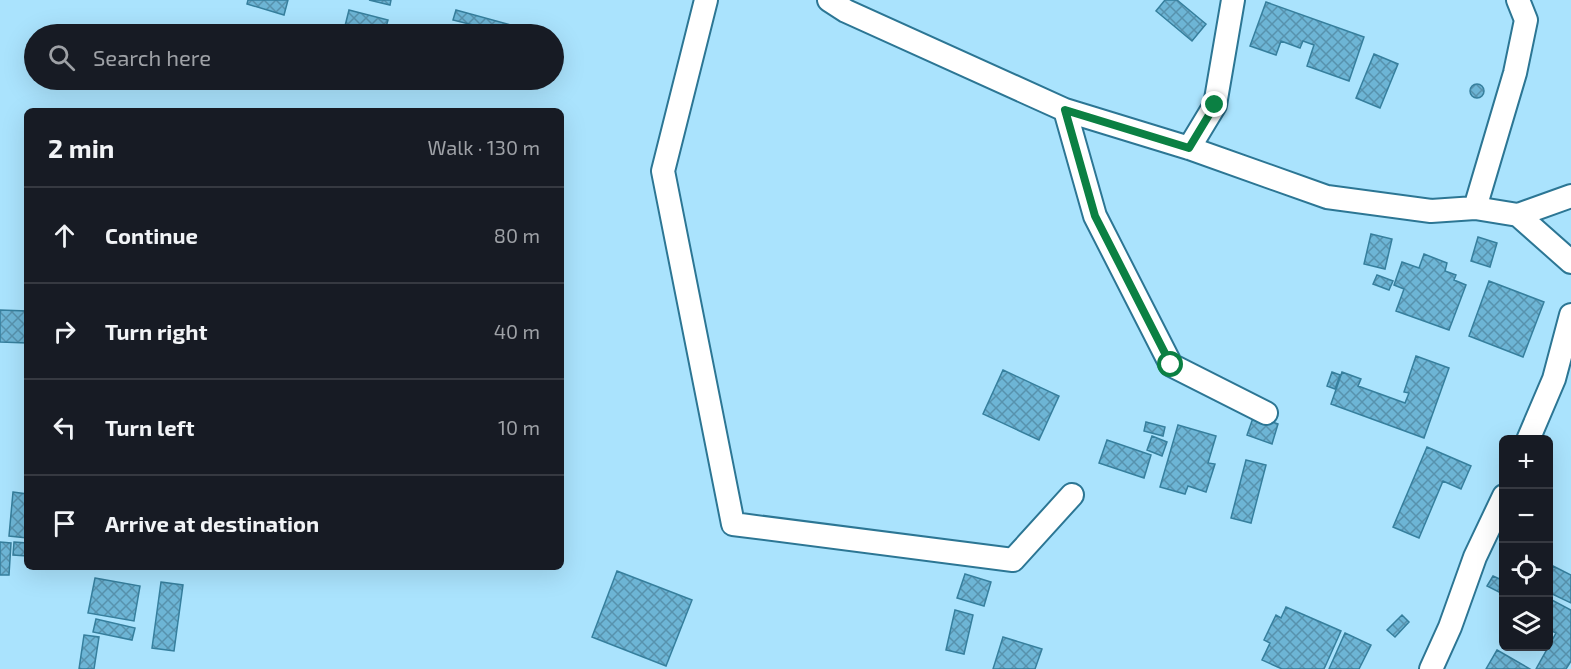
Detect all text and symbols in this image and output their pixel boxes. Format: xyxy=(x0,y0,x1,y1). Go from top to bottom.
search box xyxy=(24,24,564,90)
icon: search xyxy=(45,41,78,74)
text: Search here xyxy=(93,44,211,70)
route end xyxy=(1201,91,1227,117)
text: 2 min xyxy=(48,132,114,163)
text: Walk · 130 m xyxy=(428,135,540,159)
icon: ahead xyxy=(48,219,81,252)
text: Continue xyxy=(105,222,198,248)
text: 80 m xyxy=(494,223,540,247)
icon: right xyxy=(48,315,81,348)
text: Turn right xyxy=(105,318,207,344)
text: 40 m xyxy=(494,319,540,343)
route start xyxy=(1157,351,1183,377)
icon: left xyxy=(48,411,81,444)
text: Turn left xyxy=(105,414,194,440)
text: 10 m xyxy=(498,415,540,439)
map controls xyxy=(1499,435,1553,651)
button: + xyxy=(1499,435,1553,489)
button: − xyxy=(1499,489,1553,543)
icon: arrive xyxy=(48,507,81,540)
text: Arrive at destination xyxy=(105,510,319,536)
button: locate xyxy=(1499,543,1553,597)
button: layers xyxy=(1499,597,1553,651)

